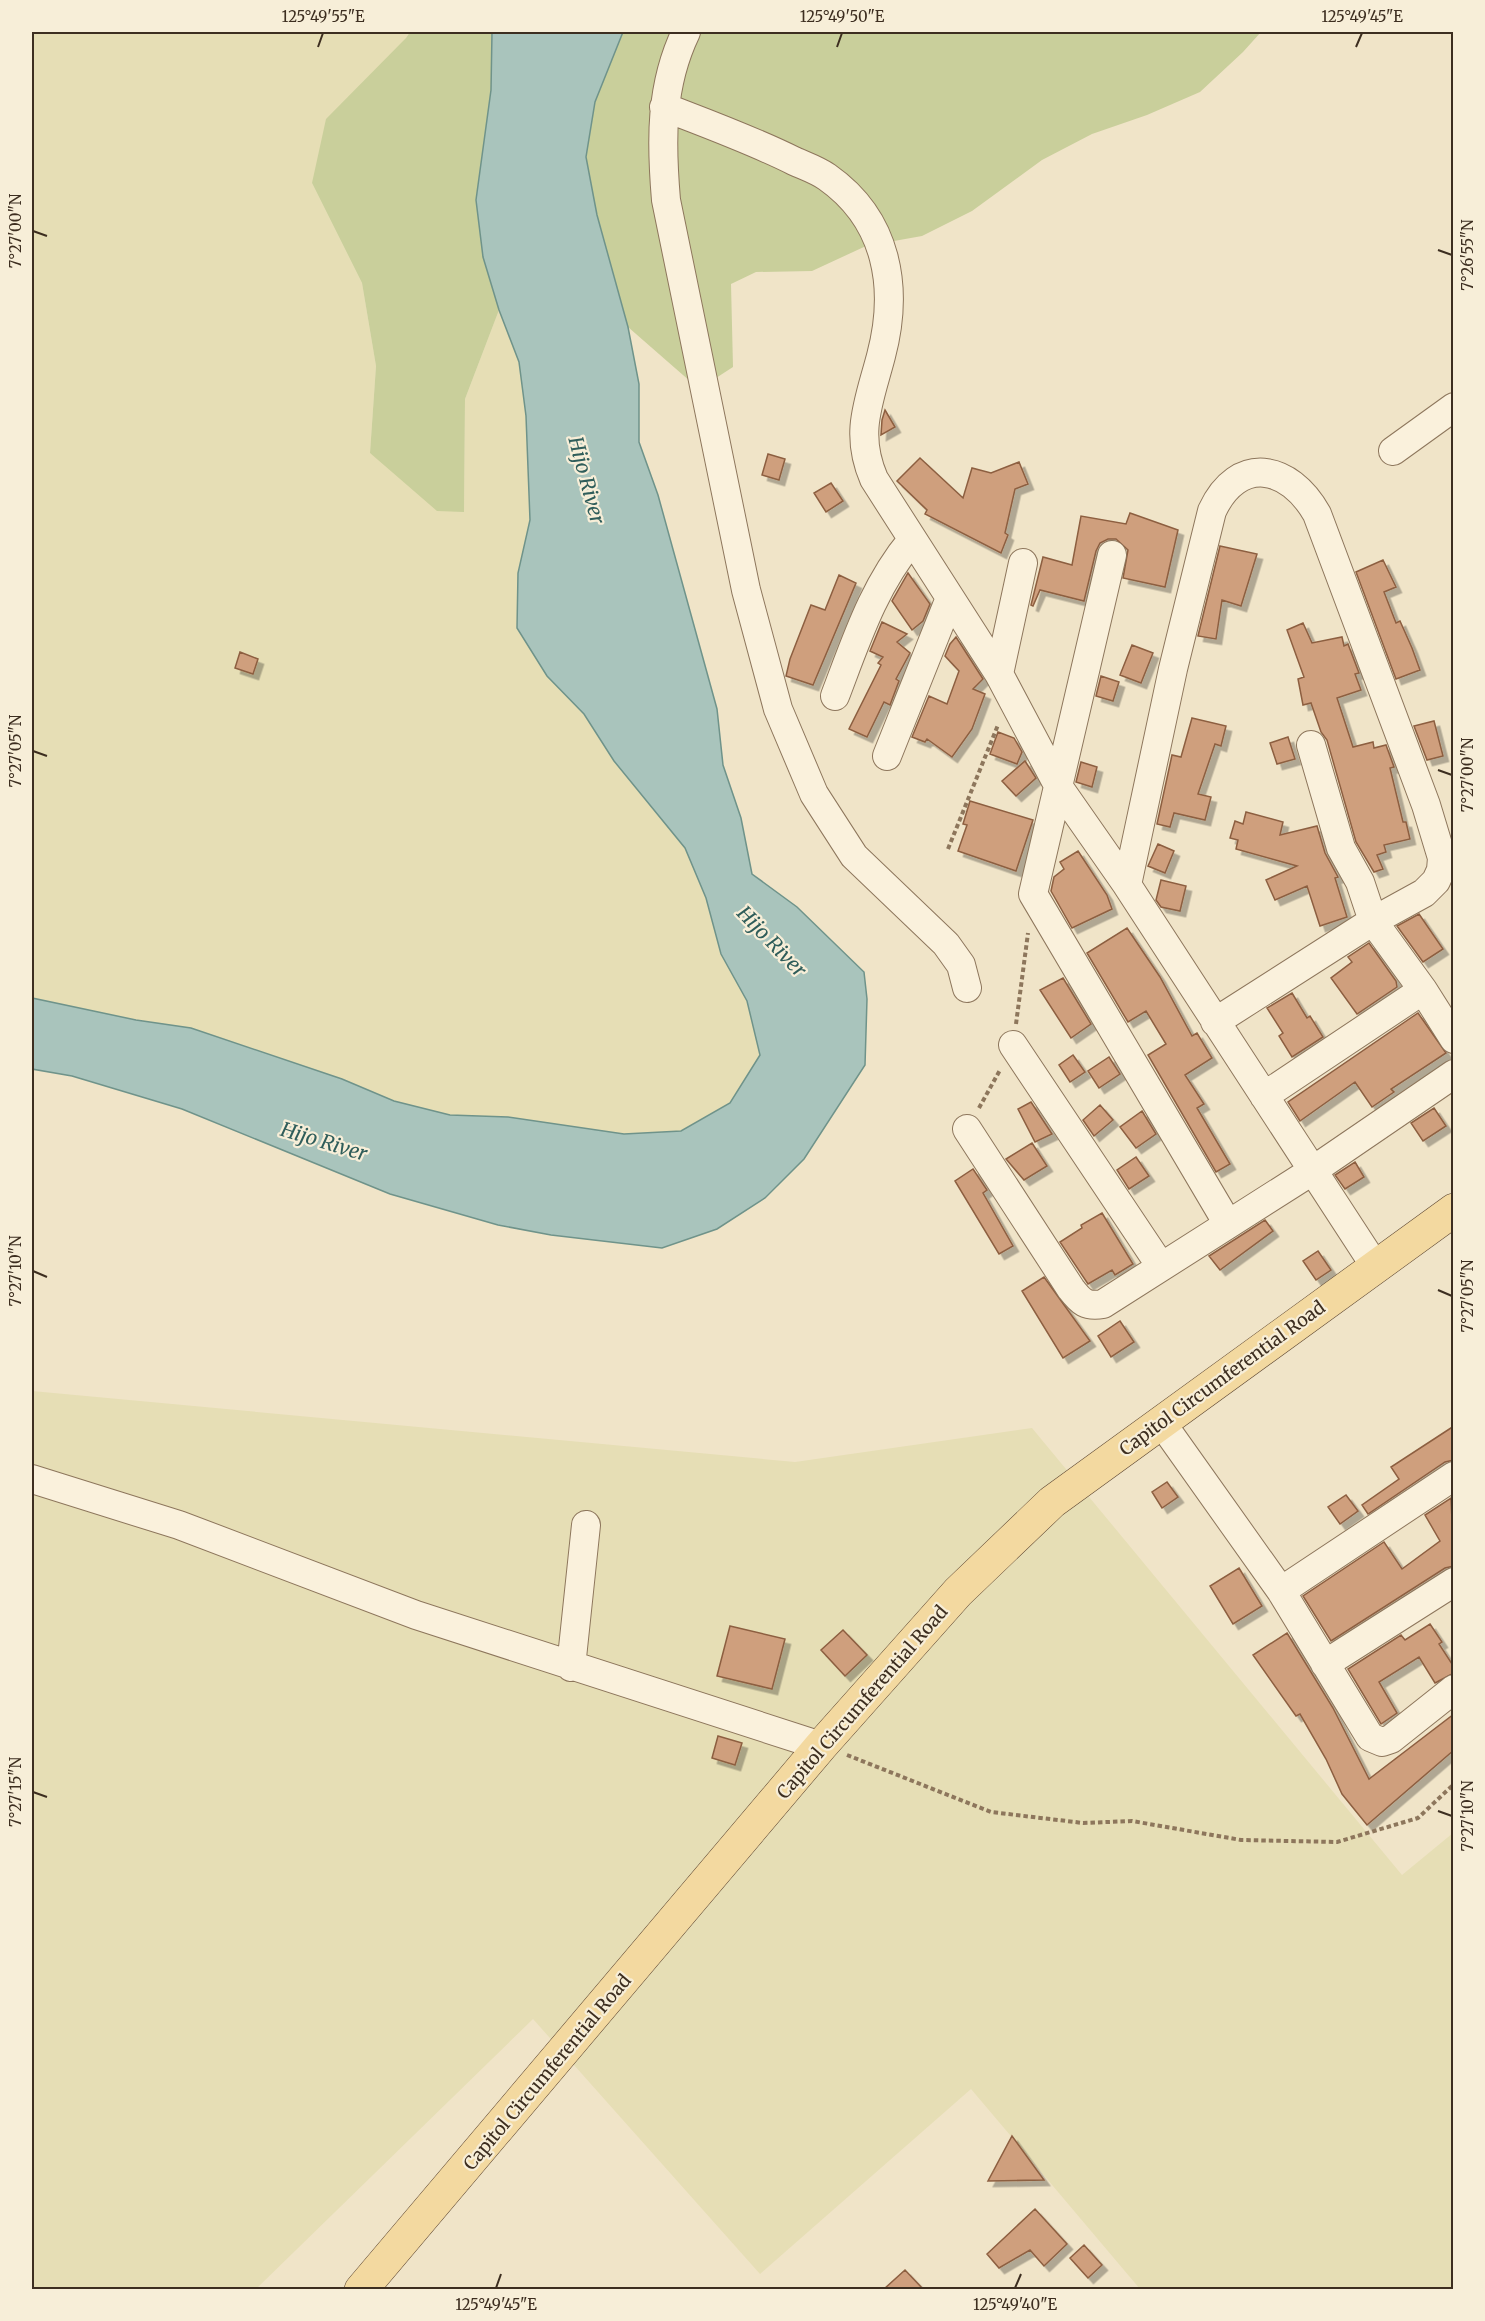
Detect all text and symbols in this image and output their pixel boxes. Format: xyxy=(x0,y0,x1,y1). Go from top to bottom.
text: 125°49'55"E xyxy=(282,7,365,26)
text: 125°49'50"E xyxy=(800,7,885,26)
text: 125°49'45"E xyxy=(1321,7,1403,26)
text: 7°27'00"N xyxy=(6,193,25,268)
text: 7°26'55"N xyxy=(1458,219,1477,291)
water label: Hijo River xyxy=(563,433,611,527)
text: 7°27'05"N xyxy=(6,714,25,787)
text: 7°27'00"N xyxy=(1458,737,1477,812)
water label: Hijo River xyxy=(731,900,813,982)
water label: Hijo River xyxy=(277,1116,371,1166)
text: 7°27'10"N xyxy=(6,1235,25,1307)
text: 7°27'05"N xyxy=(1458,1259,1477,1332)
street label: Capitol Circumferential Road xyxy=(1115,1295,1330,1460)
street label: Capitol Circumferential Road xyxy=(772,1600,952,1803)
text: 7°27'15"N xyxy=(6,1757,25,1827)
text: 7°27'10"N xyxy=(1458,1780,1477,1852)
street label: Capitol Circumferential Road xyxy=(458,1969,636,2175)
text: 125°49'45"E xyxy=(455,2295,537,2314)
text: 125°49'40"E xyxy=(973,2295,1057,2314)

